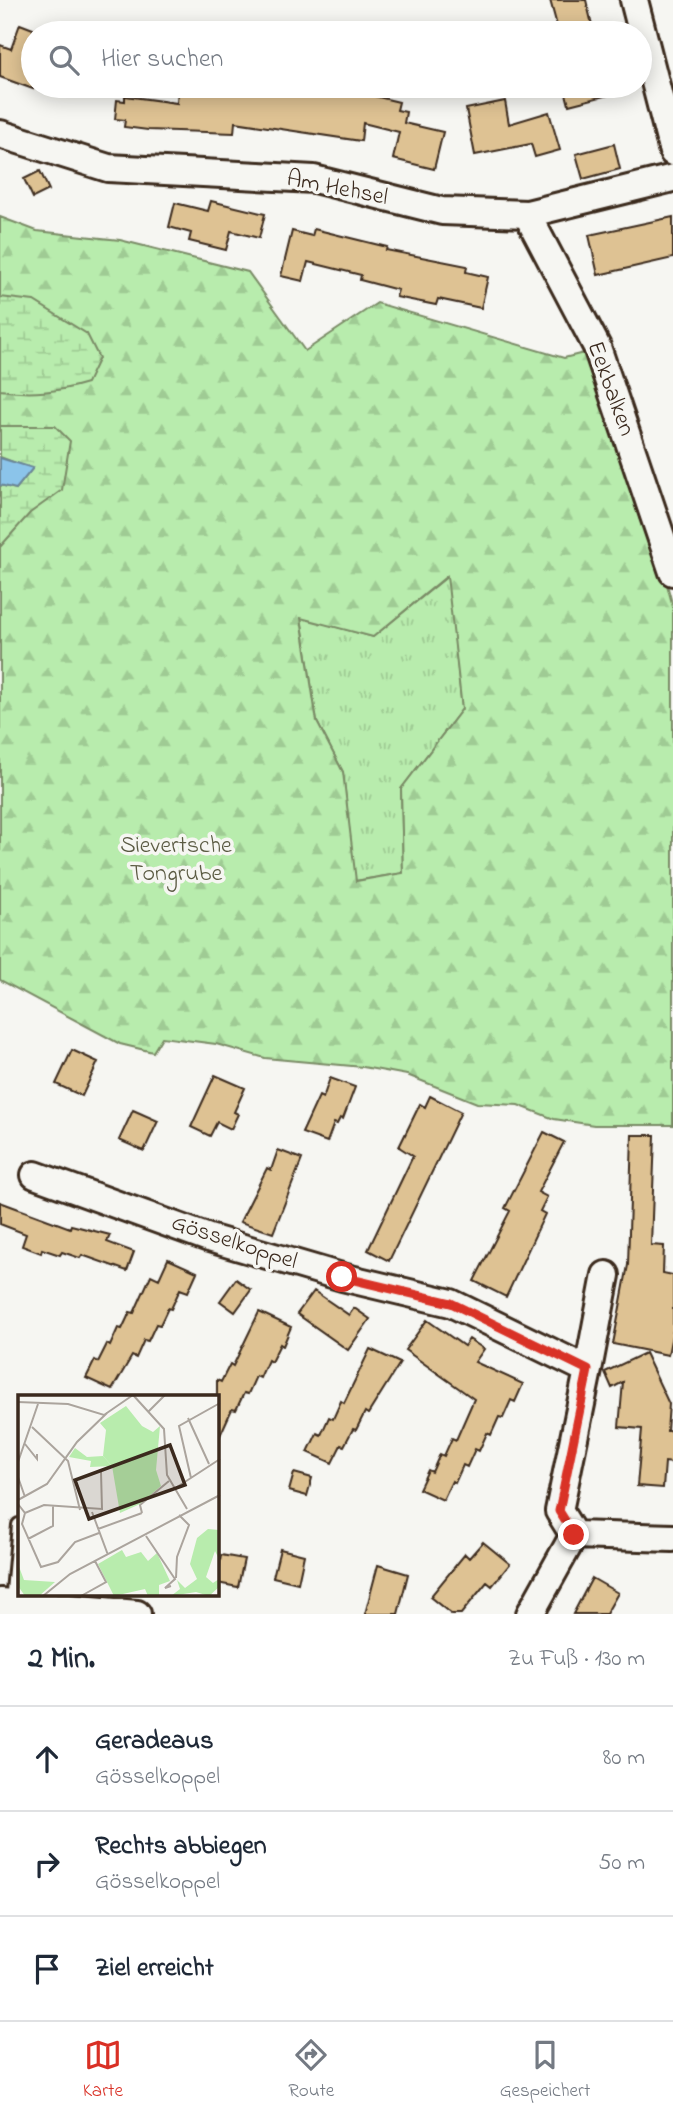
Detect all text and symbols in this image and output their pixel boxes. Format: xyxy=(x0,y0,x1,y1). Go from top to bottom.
search box xyxy=(21,21,652,98)
icon: search xyxy=(45,41,83,79)
text: Hier suchen xyxy=(101,41,223,79)
street label: Am Hehsel xyxy=(283,162,391,216)
street label: Eekbalken xyxy=(577,337,643,441)
park label: Sievertsche Tongrube xyxy=(120,829,232,892)
street label: Gösselkoppel xyxy=(166,1206,302,1280)
route start xyxy=(326,1261,357,1292)
inset map xyxy=(18,1395,219,1596)
route end xyxy=(558,1519,589,1550)
text: 2 Min. xyxy=(28,1638,95,1682)
text: Zu Fuß · 130 m xyxy=(508,1643,645,1676)
text: Geradeaus xyxy=(95,1723,213,1761)
icon: ahead xyxy=(28,1740,66,1778)
text: 80 m xyxy=(603,1742,645,1775)
text: Gösselkoppel xyxy=(95,1761,220,1794)
text: Rechts abbiegen xyxy=(95,1828,267,1866)
icon: right xyxy=(28,1845,66,1883)
text: 50 m xyxy=(598,1847,645,1880)
text: Gösselkoppel xyxy=(95,1866,220,1899)
icon: arrive xyxy=(28,1950,66,1988)
text: Ziel erreicht xyxy=(95,1950,214,1988)
tab: Karte xyxy=(83,2036,123,2105)
tab: Route xyxy=(288,2036,334,2105)
tab: Gespeichert xyxy=(500,2036,590,2105)

